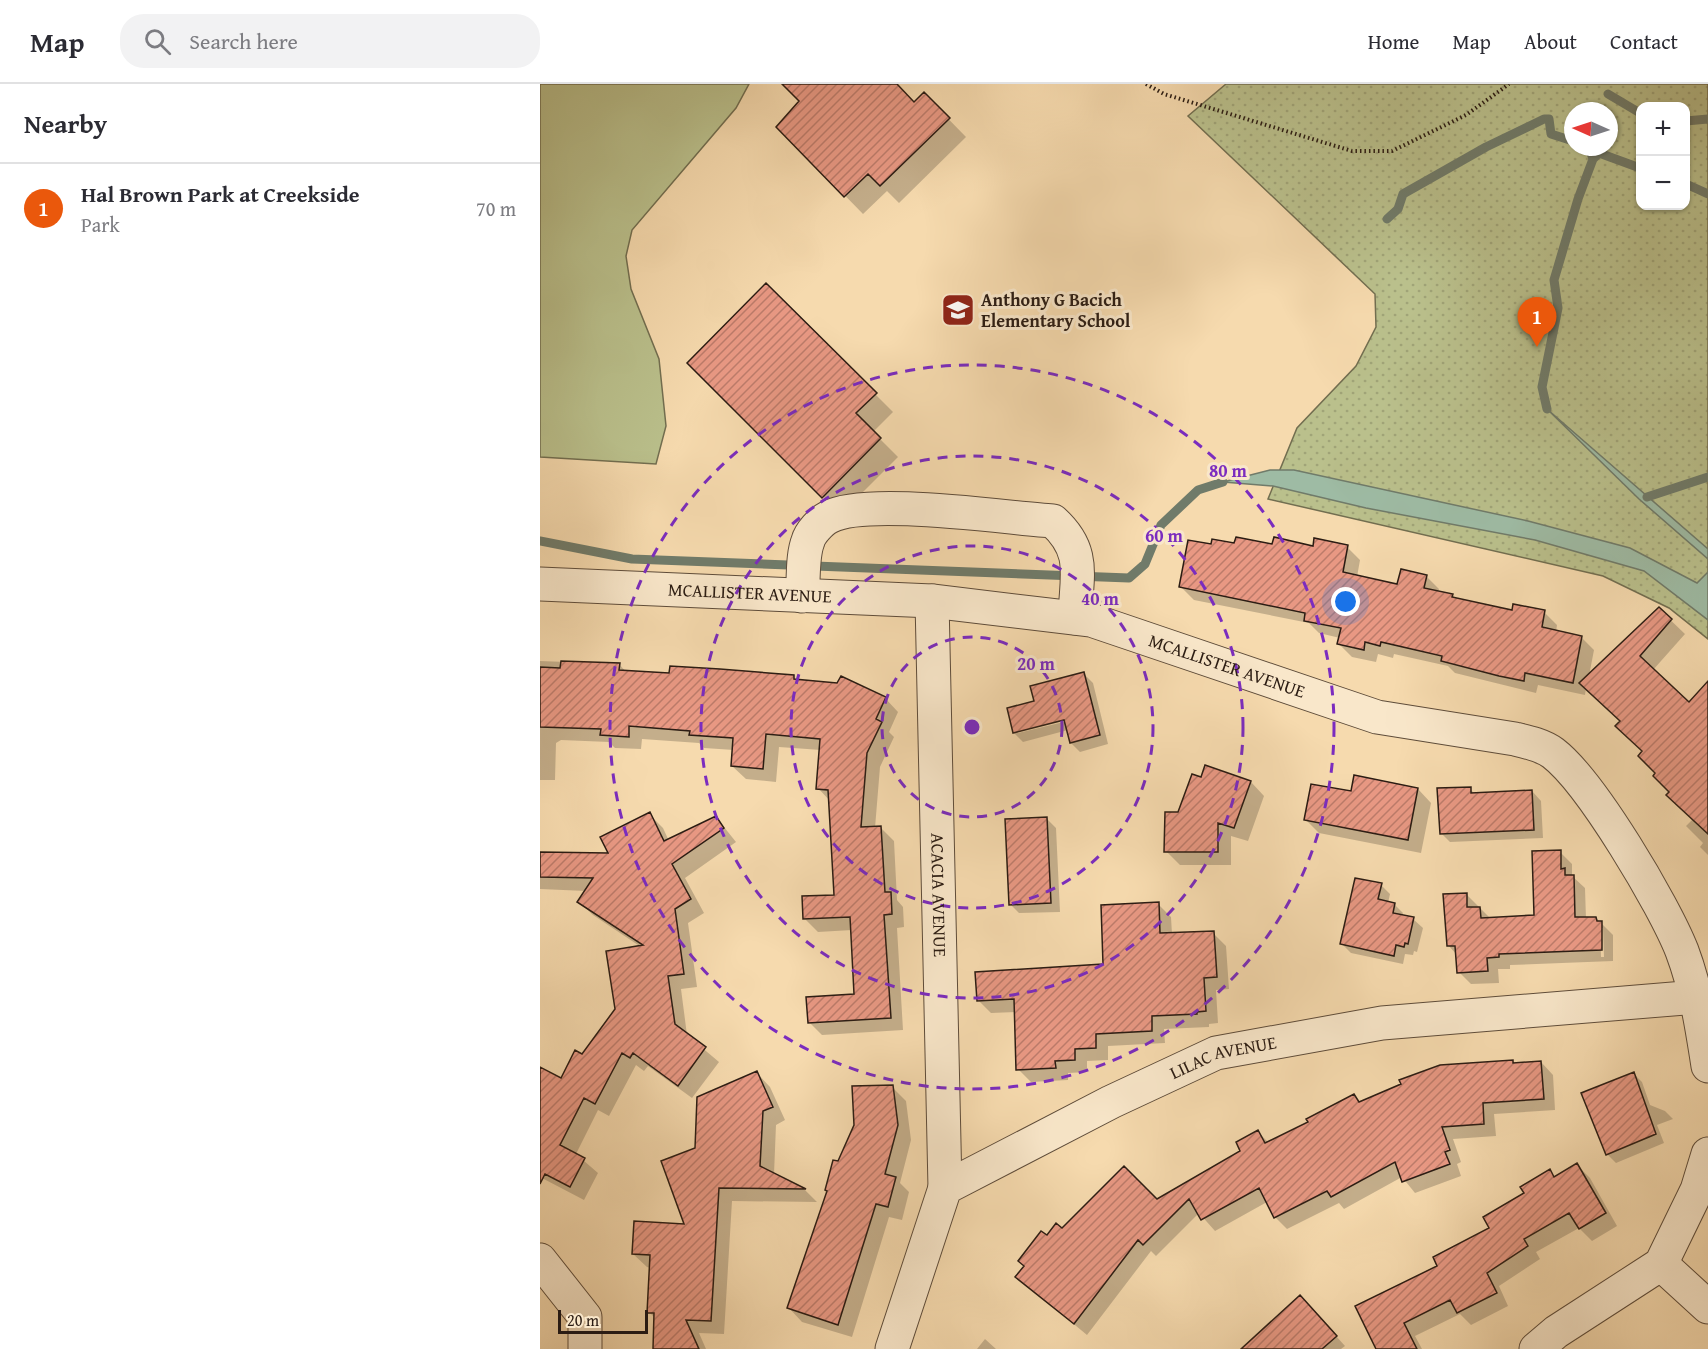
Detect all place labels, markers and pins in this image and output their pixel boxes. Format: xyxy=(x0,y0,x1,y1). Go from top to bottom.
place label: Anthony G Bacich Elementary School xyxy=(981,286,1131,334)
school or university icon: Anthony G Bacich Elementary School xyxy=(940,292,976,328)
pin: 1 xyxy=(1518,298,1556,347)
centre of rings xyxy=(962,717,982,737)

